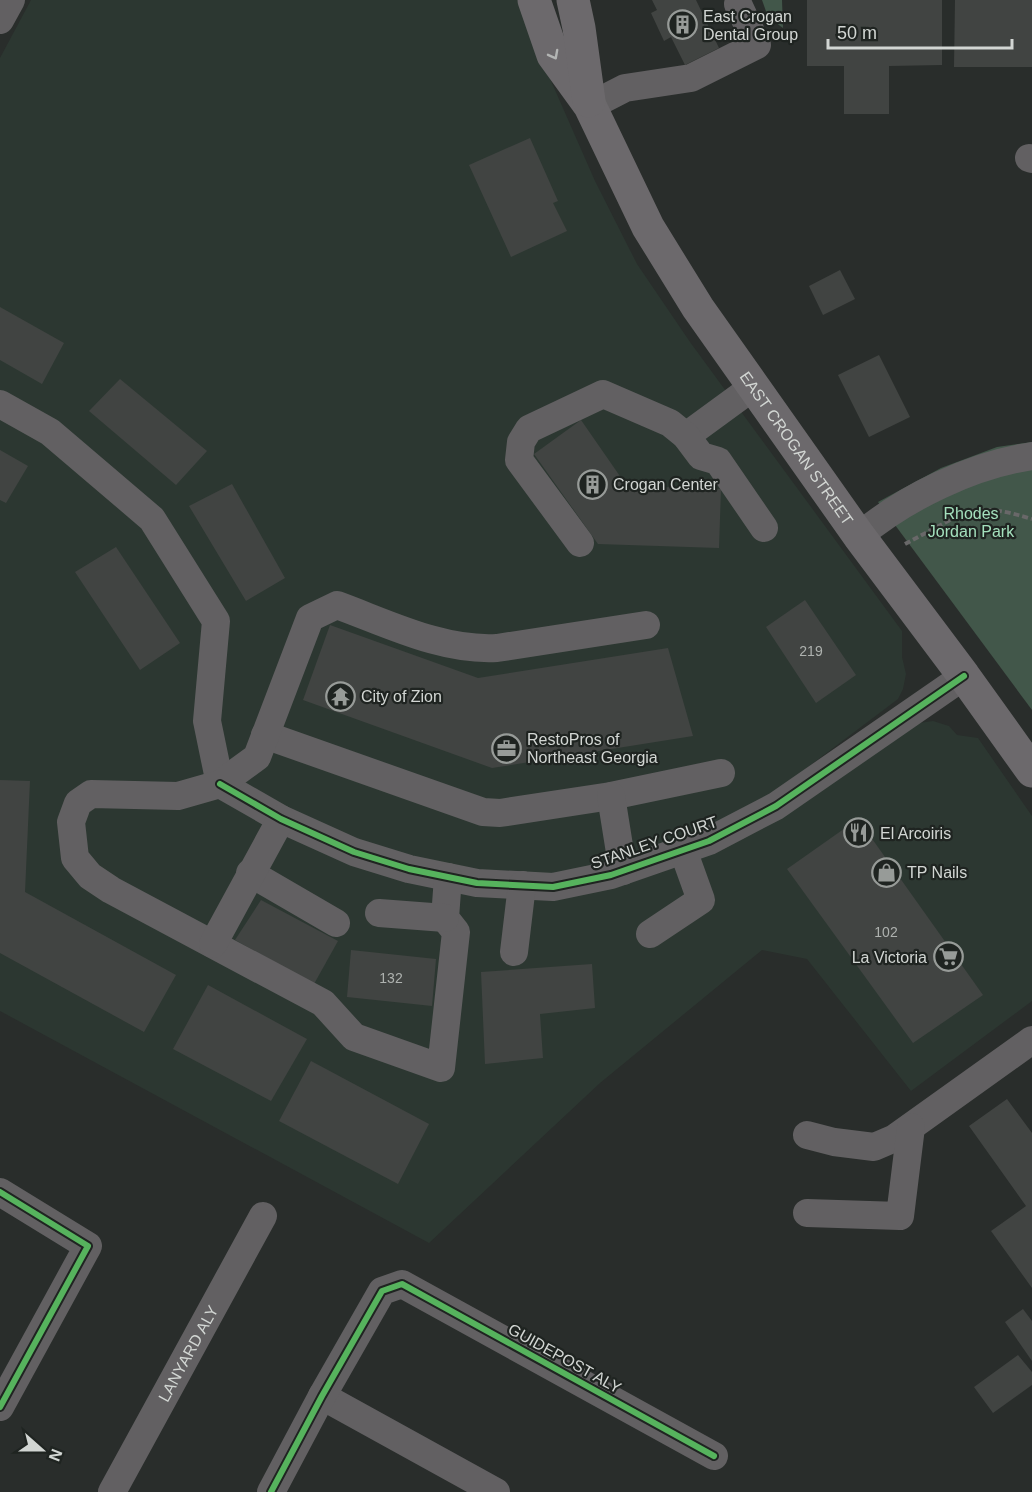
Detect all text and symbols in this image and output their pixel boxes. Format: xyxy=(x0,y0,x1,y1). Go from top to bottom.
place label: East Crogan Dental Group xyxy=(703,8,798,43)
building icon: East Crogan Dental Group xyxy=(666,9,698,41)
scale bar xyxy=(828,12,1012,50)
text: 50 m xyxy=(837,23,877,43)
one-way arrow xyxy=(547,48,558,59)
street label: EAST CROGAN STREET xyxy=(737,368,857,528)
building icon: Crogan Center xyxy=(576,468,608,500)
place label: Crogan Center xyxy=(613,476,719,493)
park label: Rhodes Jordan Park xyxy=(928,505,1015,540)
house number: 219 xyxy=(799,643,823,659)
temple icon: City of Zion xyxy=(324,680,356,712)
place label: City of Zion xyxy=(361,688,442,705)
place label: RestoPros of Northeast Georgia xyxy=(527,731,658,766)
office icon: RestoPros of Northeast Georgia xyxy=(490,732,522,764)
street label: STANLEY COURT xyxy=(589,813,720,872)
restaurant icon: El Arcoiris xyxy=(843,817,875,849)
place label: El Arcoiris xyxy=(880,825,951,842)
shop icon: TP Nails xyxy=(870,856,902,888)
place label: TP Nails xyxy=(907,864,967,881)
house number: 102 xyxy=(874,924,898,940)
supermarket icon: La Victoria xyxy=(932,941,964,973)
place label: La Victoria xyxy=(852,949,927,966)
house number: 132 xyxy=(379,970,403,986)
street label: LANYARD ALY xyxy=(155,1302,222,1405)
street label: GUIDEPOST ALY xyxy=(505,1320,625,1397)
north arrow xyxy=(12,1420,72,1480)
text: N xyxy=(46,1447,66,1464)

